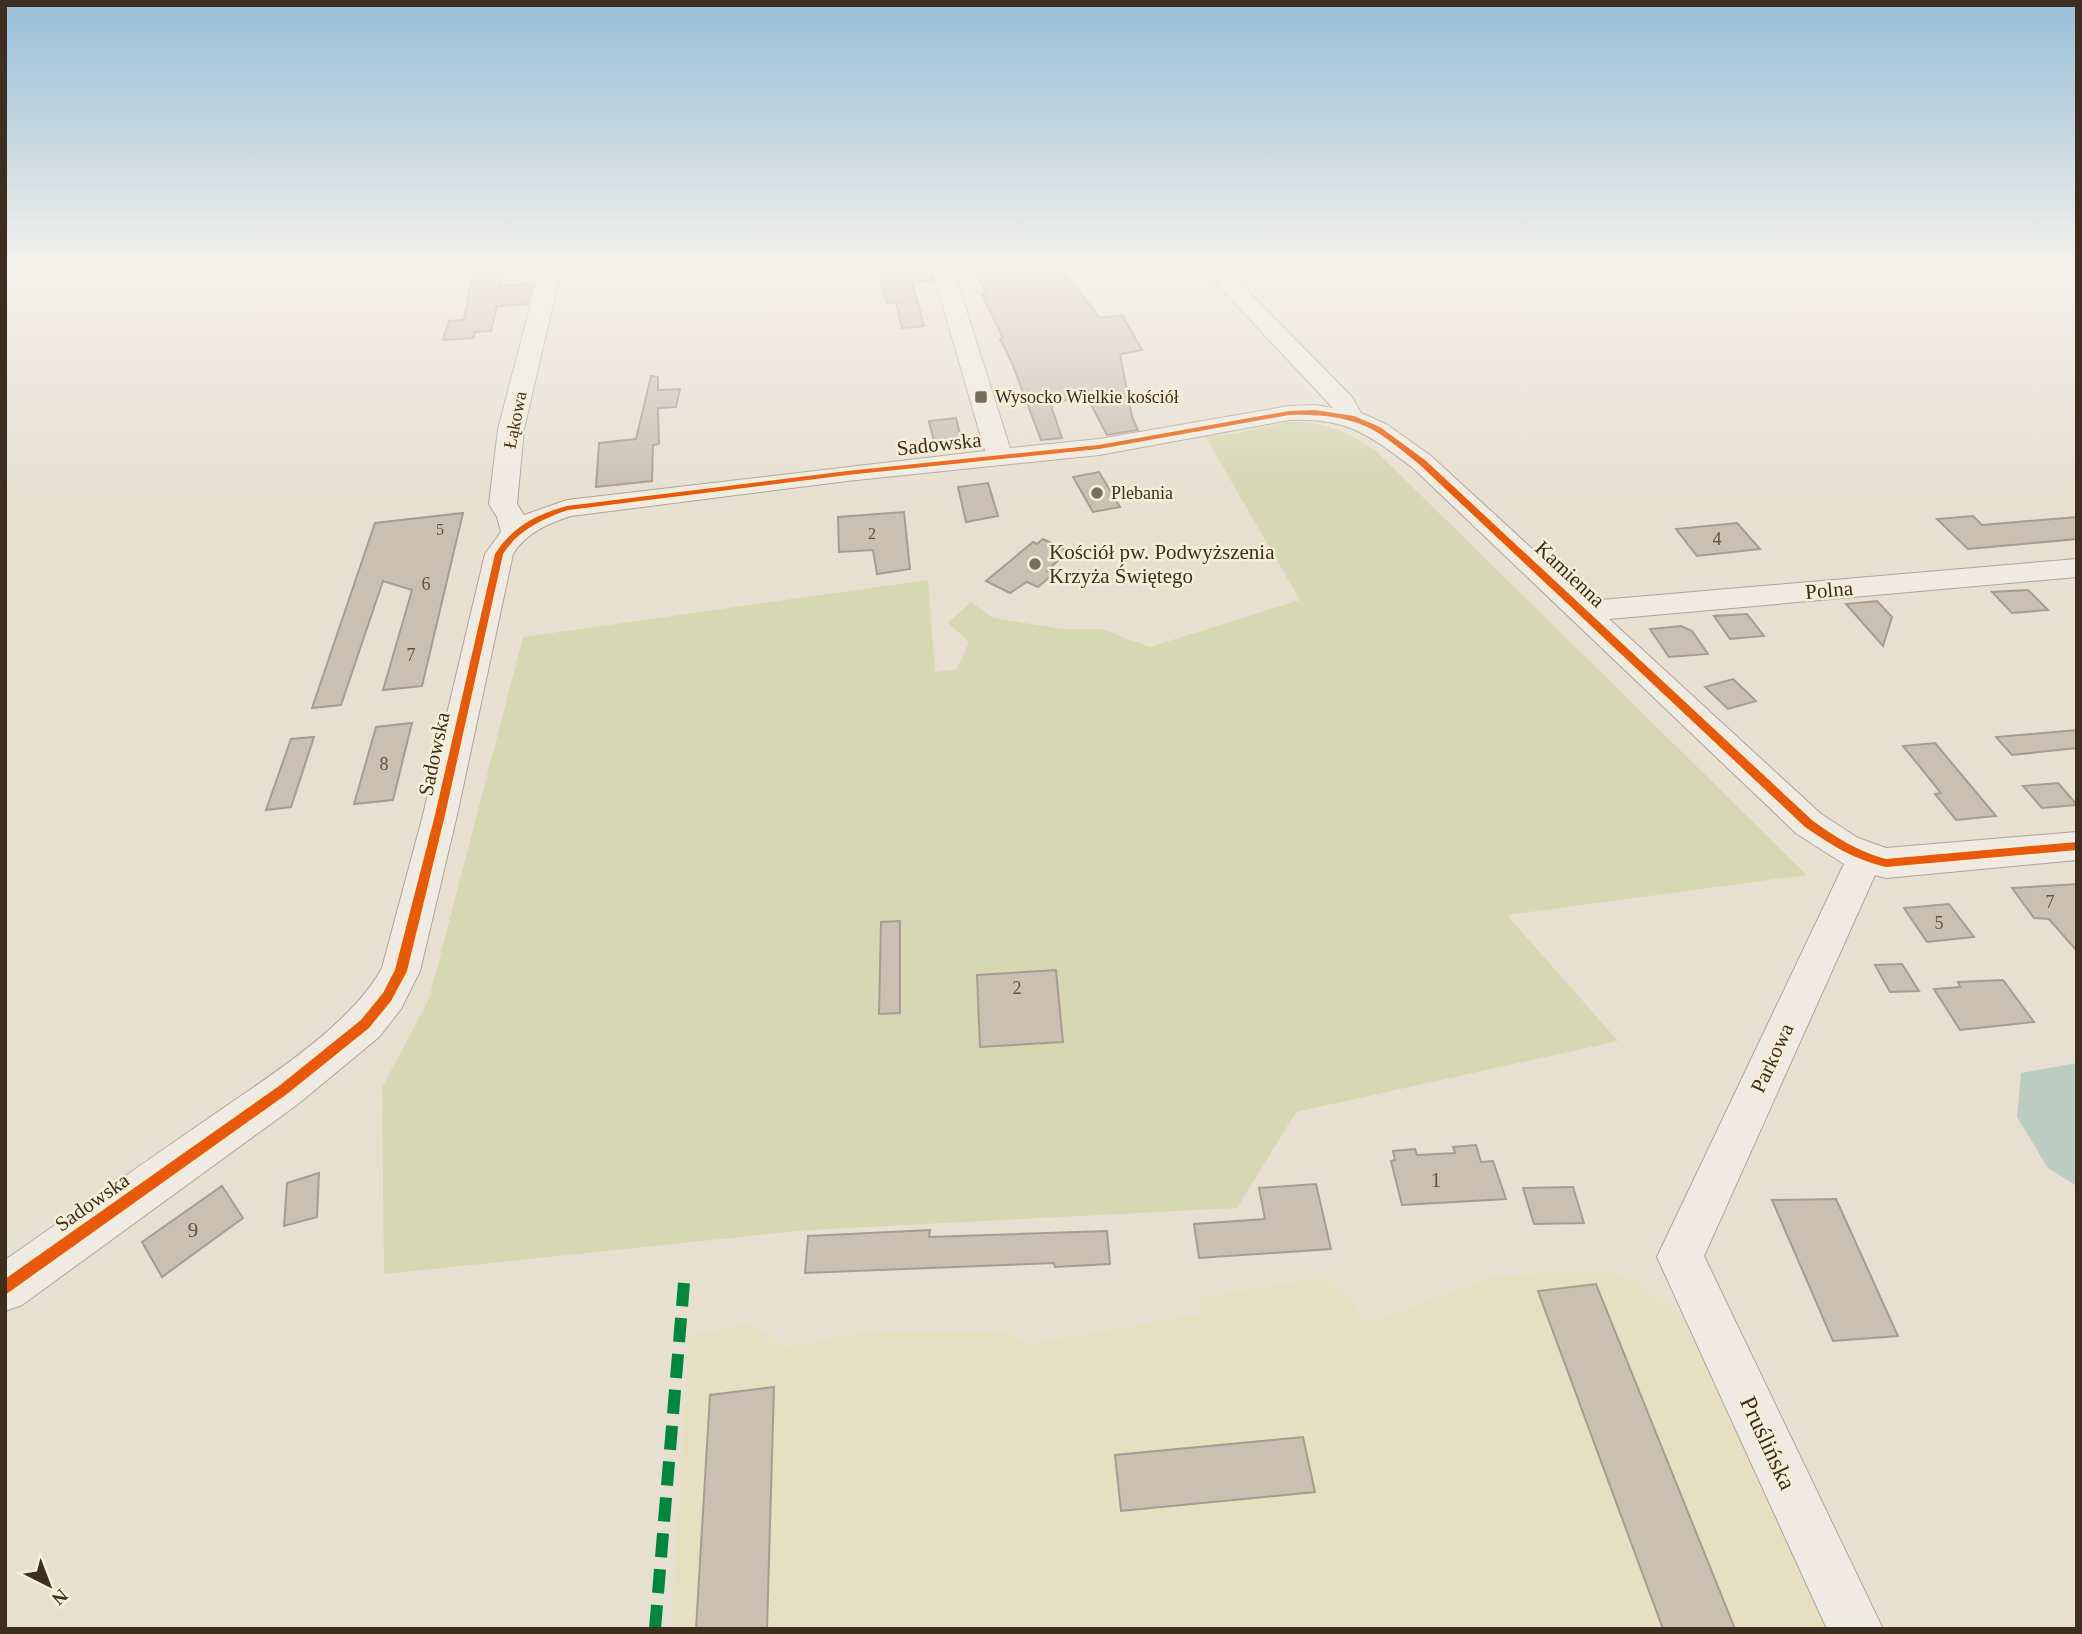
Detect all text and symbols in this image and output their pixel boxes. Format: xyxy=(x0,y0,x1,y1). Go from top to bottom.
place label: Wysocko Wielkie kościół xyxy=(995,387,1179,407)
marker: Wysocko Wielkie kościół xyxy=(973,389,989,405)
street label: Łąkowa xyxy=(500,390,530,450)
street label: Sadowska xyxy=(895,428,983,460)
place label: Plebania xyxy=(1111,483,1173,503)
marker: Plebania xyxy=(1089,485,1105,501)
house number: 5 xyxy=(436,521,444,538)
house number: 2 xyxy=(868,525,876,542)
house number: 4 xyxy=(1713,529,1722,549)
street label: Kamienna xyxy=(1530,536,1610,613)
place label: Kościół pw. Podwyższenia Krzyża Świętego xyxy=(1049,540,1275,588)
marker: Kościół pw. Podwyższenia Krzyża Świętego xyxy=(1027,556,1043,572)
house number: 6 xyxy=(422,574,431,594)
street label: Polna xyxy=(1804,576,1855,604)
house number: 7 xyxy=(407,645,416,665)
street label: Sadowska xyxy=(413,709,455,798)
house number: 8 xyxy=(380,754,389,774)
house number: 7 xyxy=(2046,892,2055,912)
house number: 5 xyxy=(1935,913,1944,933)
house number: 2 xyxy=(1013,978,1022,998)
street label: Parkowa xyxy=(1746,1019,1799,1096)
street label: Sadowska xyxy=(50,1167,134,1236)
house number: 1 xyxy=(1431,1168,1441,1192)
house number: 9 xyxy=(188,1218,198,1242)
street label: Pruślińska xyxy=(1735,1392,1801,1494)
north arrow xyxy=(14,1550,84,1620)
text: N xyxy=(48,1585,72,1610)

